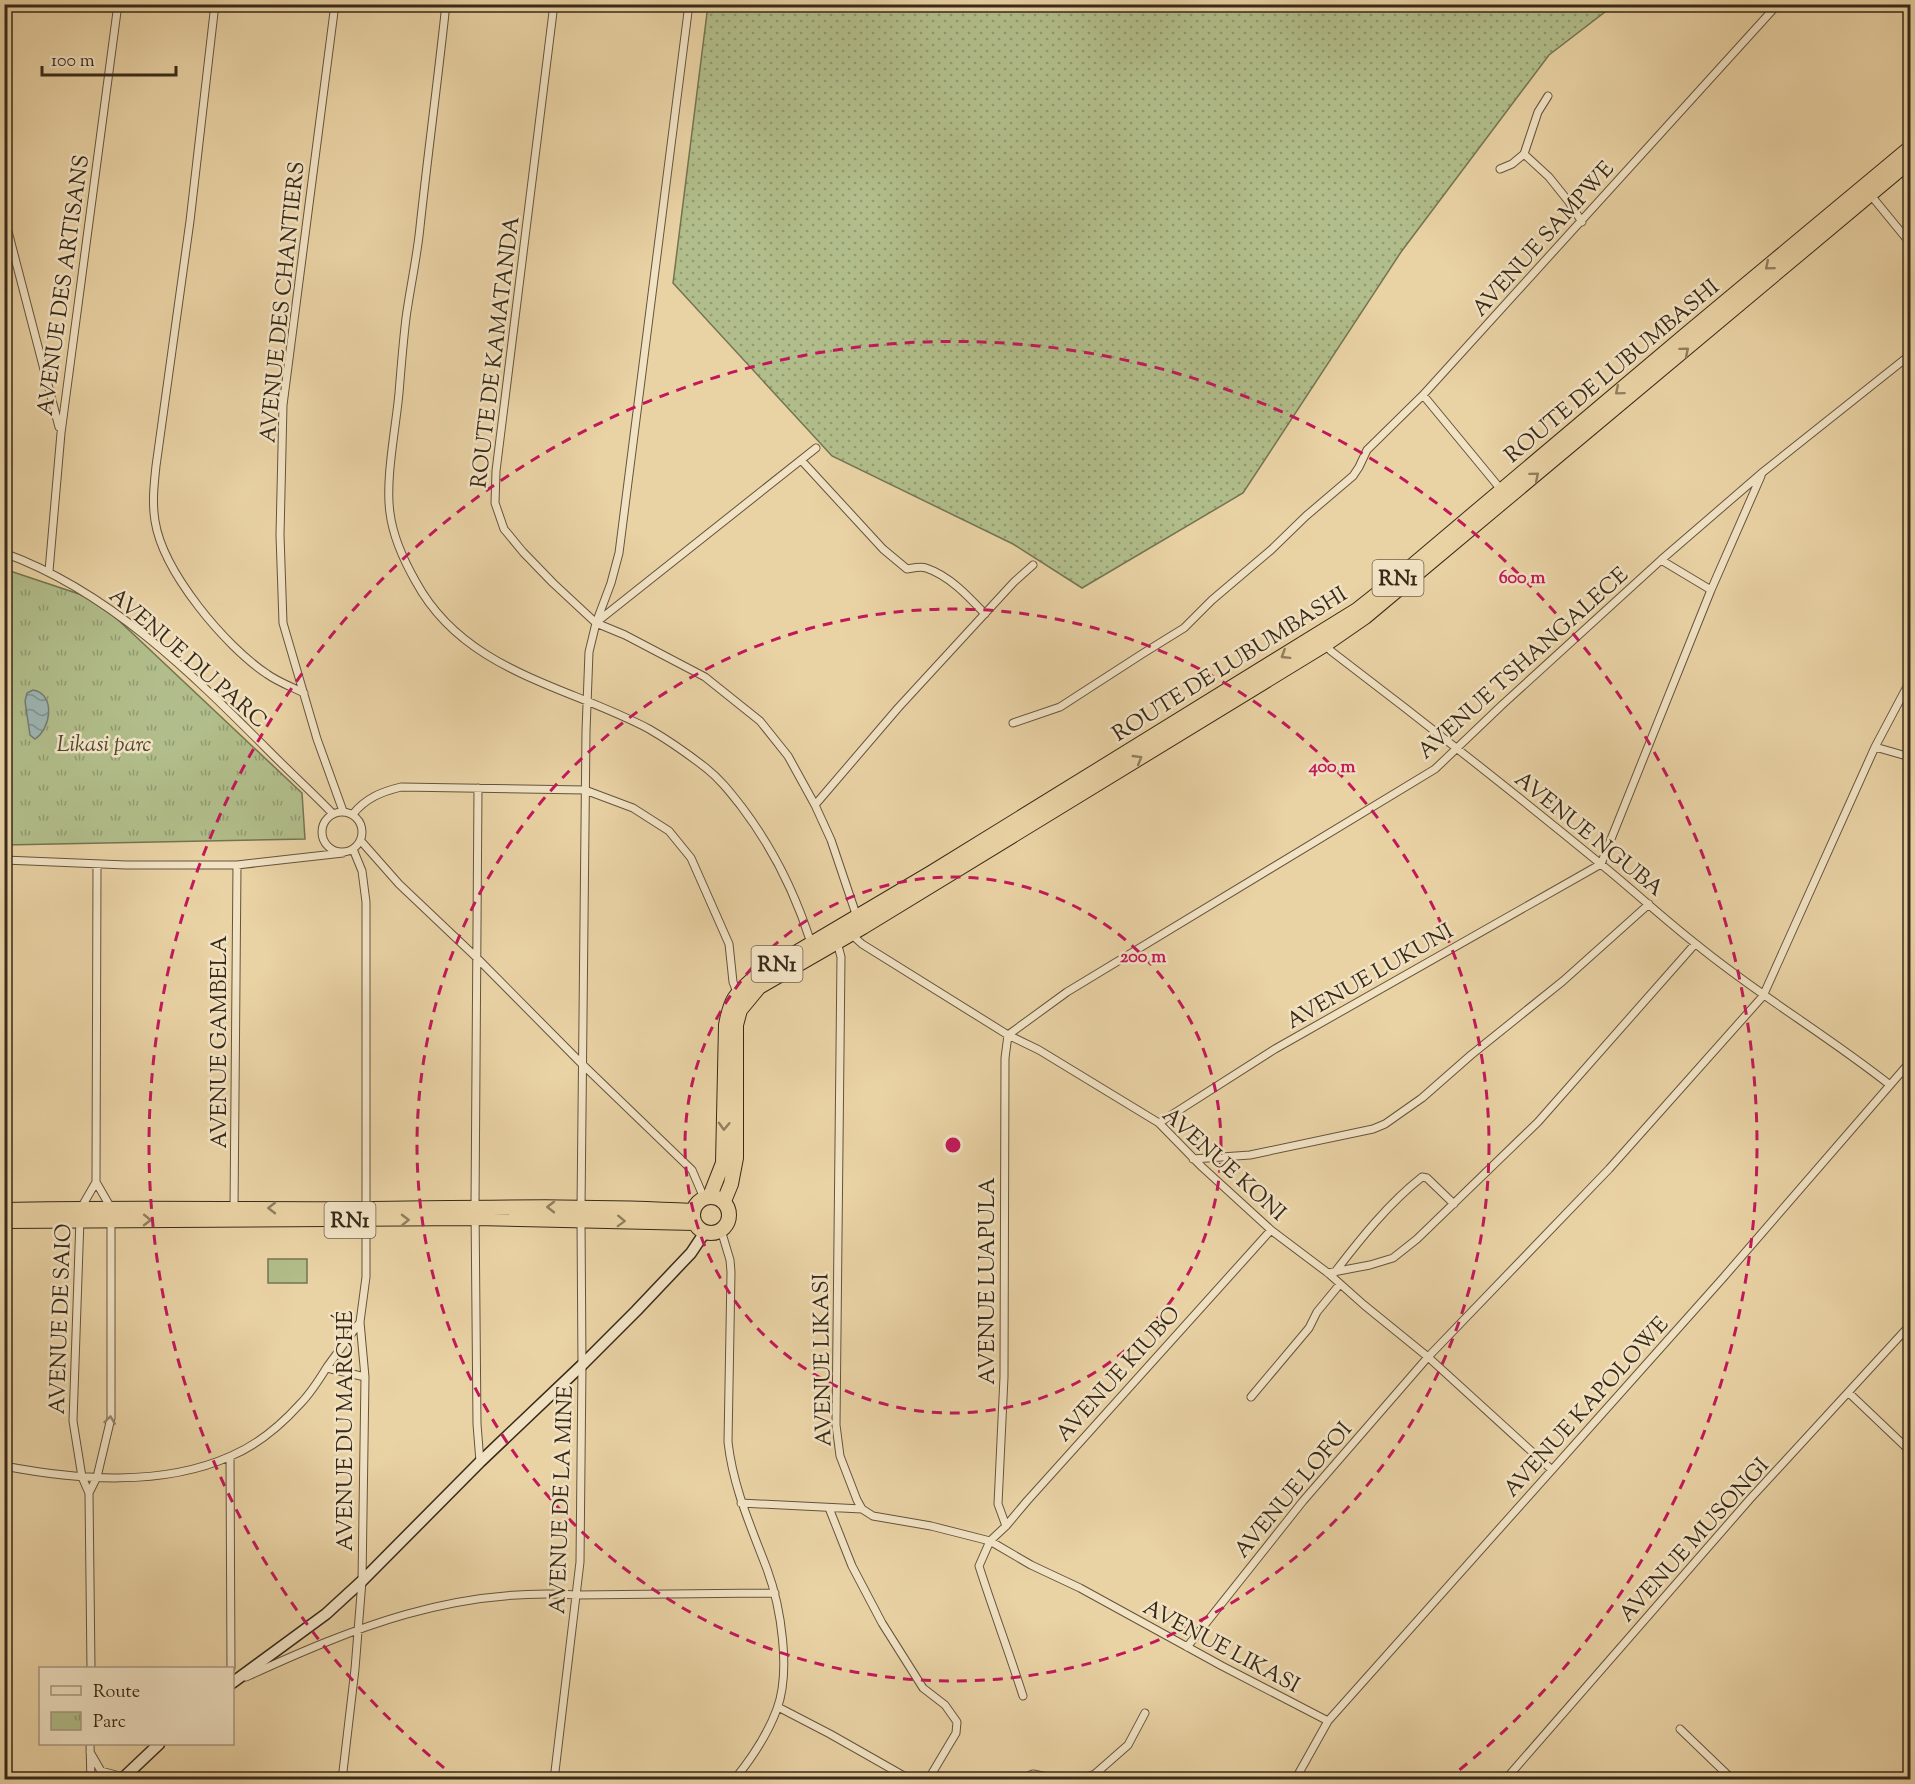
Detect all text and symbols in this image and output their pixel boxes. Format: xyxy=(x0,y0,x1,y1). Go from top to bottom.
scale bar xyxy=(42,39,176,77)
text: 100 m xyxy=(51,49,95,75)
street label: AVENUE DES ARTISANS xyxy=(31,153,99,418)
street label: AVENUE SAMPWE xyxy=(1466,155,1623,325)
street label: AVENUE DES CHANTIERS xyxy=(253,160,315,445)
street label: ROUTE DE KAMATANDA xyxy=(464,214,530,490)
one-way arrow xyxy=(1764,258,1775,269)
street label: ROUTE DE LUBUMBASHI xyxy=(1499,273,1727,472)
one-way arrow xyxy=(1678,347,1689,358)
one-way arrow xyxy=(1615,383,1626,394)
one-way arrow xyxy=(1528,472,1539,483)
road number: RN1 xyxy=(1372,560,1424,596)
street label: AVENUE TSHANGALECE xyxy=(1411,561,1637,768)
text: 600 m xyxy=(1499,566,1545,592)
street label: ROUTE DE LUBUMBASHI xyxy=(1107,580,1354,751)
street label: AVENUE DU PARC xyxy=(101,581,273,737)
one-way arrow xyxy=(1281,647,1291,659)
park label: Likasi parc xyxy=(56,730,152,762)
one-way arrow xyxy=(1132,754,1142,766)
text: 400 m xyxy=(1308,755,1355,781)
street label: AVENUE NGUBA xyxy=(1507,765,1670,906)
street label: AVENUE LUKUNI xyxy=(1281,917,1460,1038)
street label: AVENUE GAMBELA xyxy=(205,935,237,1149)
text: 200 m xyxy=(1120,945,1166,971)
road number: RN1 xyxy=(752,946,802,982)
street label: AVENUE KONI xyxy=(1154,1101,1292,1230)
one-way arrow xyxy=(718,1121,731,1130)
centre of rings xyxy=(943,1135,963,1155)
street label: AVENUE LUAPULA xyxy=(973,1177,1005,1385)
one-way arrow xyxy=(546,1201,555,1213)
one-way arrow xyxy=(267,1202,276,1214)
road number: RN1 xyxy=(324,1202,376,1238)
one-way arrow xyxy=(400,1213,409,1226)
one-way arrow xyxy=(142,1214,151,1226)
one-way arrow xyxy=(616,1215,625,1227)
street label: AVENUE DE SAIO xyxy=(43,1223,81,1415)
street label: AVENUE LIKASI xyxy=(806,1273,842,1447)
street label: AVENUE KIUBO xyxy=(1049,1300,1189,1450)
street label: AVENUE DU MARCHÉ xyxy=(330,1311,363,1552)
street label: AVENUE KAPOLOWE xyxy=(1497,1311,1677,1505)
street label: AVENUE DE LA MINE xyxy=(543,1385,583,1615)
one-way arrow xyxy=(103,1415,116,1425)
street label: AVENUE LOFOI xyxy=(1228,1416,1361,1566)
street label: AVENUE MUSONGI xyxy=(1613,1452,1778,1630)
street label: AVENUE LIKASI xyxy=(1136,1593,1305,1703)
legend xyxy=(39,1667,234,1745)
text: Route xyxy=(93,1680,140,1706)
text: Parc xyxy=(93,1710,126,1736)

